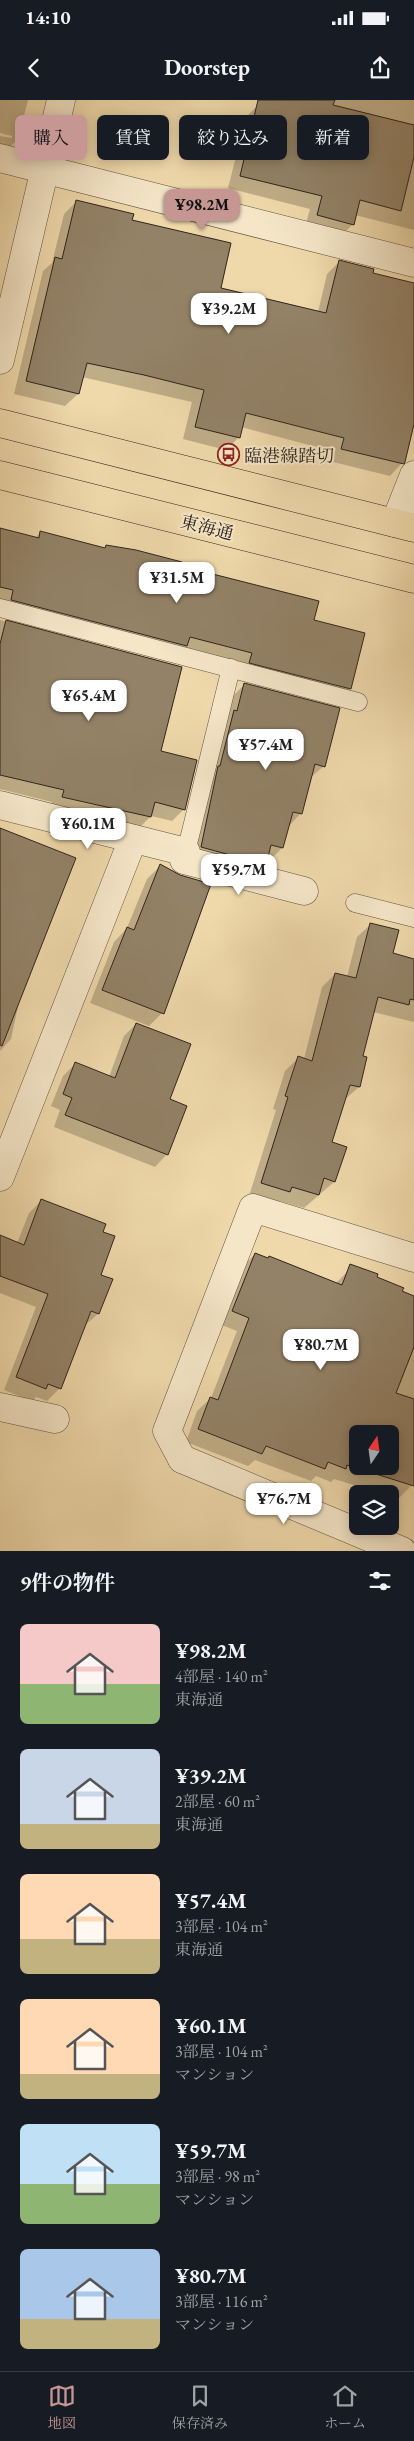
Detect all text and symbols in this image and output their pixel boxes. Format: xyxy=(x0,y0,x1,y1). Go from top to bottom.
text: 14:10 xyxy=(25,5,71,30)
text: Doorstep xyxy=(164,53,250,82)
icon: back xyxy=(20,54,48,82)
icon: share xyxy=(366,54,394,82)
chip: 購入 xyxy=(15,115,87,160)
chip: 賃貸 xyxy=(97,115,169,160)
chip: 絞り込み xyxy=(179,115,287,160)
chip: 新着 xyxy=(297,115,369,160)
pin: ¥98.2M xyxy=(161,188,243,231)
text: ¥98.2M xyxy=(175,194,229,215)
pin: ¥39.2M xyxy=(188,292,270,335)
text: ¥39.2M xyxy=(202,298,256,319)
bus stop icon: 臨港線踏切 xyxy=(216,443,240,467)
place label: 臨港線踏切 xyxy=(244,444,334,467)
street label: 東海通 xyxy=(178,509,236,545)
pin: ¥31.5M xyxy=(136,562,218,604)
text: ¥31.5M xyxy=(150,567,204,588)
pin: ¥65.4M xyxy=(48,680,130,722)
text: ¥65.4M xyxy=(62,685,116,706)
pin: ¥57.4M xyxy=(225,728,307,771)
text: ¥57.4M xyxy=(239,734,293,755)
pin: ¥60.1M xyxy=(47,808,129,850)
text: ¥60.1M xyxy=(61,813,115,834)
pin: ¥59.7M xyxy=(198,854,280,896)
text: ¥59.7M xyxy=(212,859,266,880)
pin: ¥80.7M xyxy=(280,1328,362,1371)
text: ¥80.7M xyxy=(294,1334,348,1355)
north arrow xyxy=(349,1425,399,1475)
map controls xyxy=(349,1425,399,1535)
pin: ¥76.7M xyxy=(243,1482,325,1525)
button: layers xyxy=(349,1485,399,1535)
text: ¥76.7M xyxy=(257,1488,311,1509)
icon: filters xyxy=(366,1567,394,1595)
text: 9件の物件 xyxy=(20,1569,115,1596)
text: ¥98.2M xyxy=(175,1637,246,1664)
icon: home xyxy=(60,1644,120,1704)
text: 4部屋 · 140 m² xyxy=(175,1666,268,1687)
text: 東海通 xyxy=(175,1689,223,1710)
text: ¥39.2M xyxy=(175,1762,246,1789)
icon: home xyxy=(60,1769,120,1829)
text: 2部屋 · 60 m² xyxy=(175,1791,260,1812)
text: 東海通 xyxy=(175,1814,223,1835)
text: ¥57.4M xyxy=(175,1887,246,1914)
icon: home xyxy=(60,1894,120,1954)
text: 3部屋 · 104 m² xyxy=(175,1916,268,1937)
text: 東海通 xyxy=(175,1939,223,1960)
text: ¥60.1M xyxy=(175,2012,246,2039)
icon: home xyxy=(60,2019,120,2079)
text: 3部屋 · 104 m² xyxy=(175,2041,268,2062)
text: マンション xyxy=(175,2064,254,2085)
text: ¥59.7M xyxy=(175,2137,246,2164)
icon: home xyxy=(60,2144,120,2204)
text: 3部屋 · 98 m² xyxy=(175,2166,260,2187)
text: マンション xyxy=(175,2189,254,2210)
text: ¥80.7M xyxy=(175,2262,246,2289)
icon: home xyxy=(60,2269,120,2329)
text: 3部屋 · 116 m² xyxy=(175,2291,268,2312)
text: マンション xyxy=(175,2314,254,2335)
tab: 地図 xyxy=(48,2382,76,2432)
tab: 保存済み xyxy=(172,2382,228,2432)
tab: ホーム xyxy=(324,2382,366,2432)

